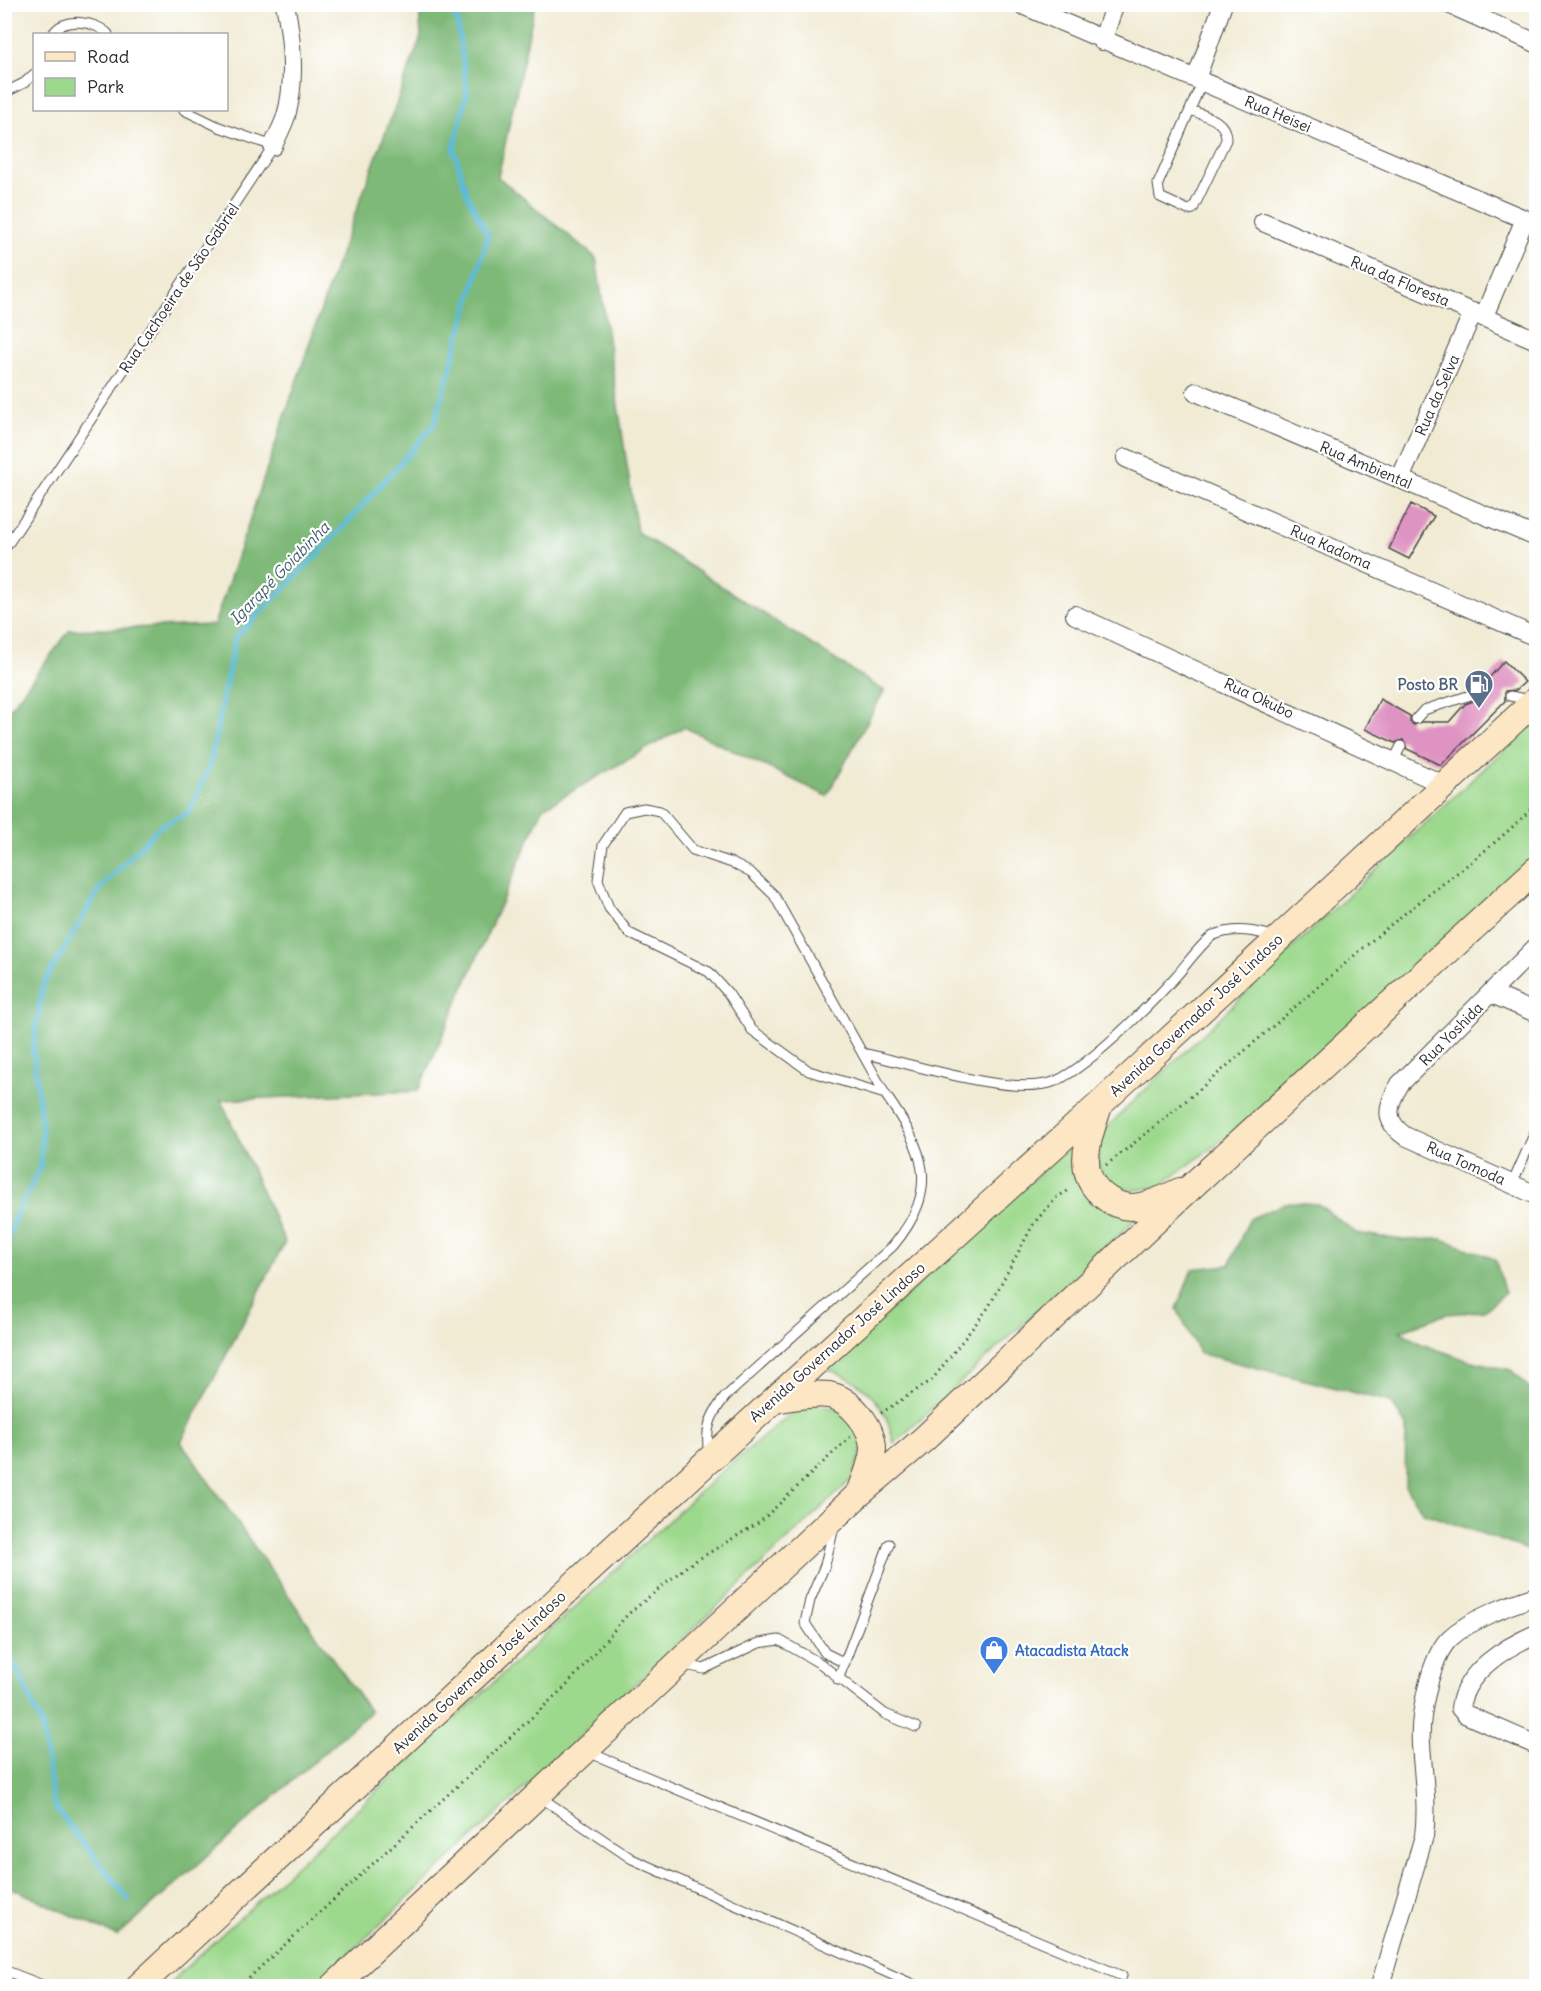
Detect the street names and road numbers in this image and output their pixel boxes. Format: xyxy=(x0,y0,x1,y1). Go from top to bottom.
street label: Rua Heisei xyxy=(1242,91,1314,137)
street label: Rua Cachoeira de São Gabriel xyxy=(115,200,243,376)
street label: Rua da Floresta xyxy=(1348,252,1453,311)
street label: Rua da Selva xyxy=(1411,351,1464,439)
street label: Rua Ambiental xyxy=(1317,437,1415,493)
street label: Rua Kadoma xyxy=(1287,521,1375,574)
street label: Rua Okubo xyxy=(1221,674,1297,722)
street label: Avenida Governador José Lindoso xyxy=(1105,930,1287,1100)
street label: Rua Yoshida xyxy=(1415,998,1487,1070)
street label: Rua Tomoda xyxy=(1424,1137,1509,1189)
street label: Avenida Governador José Lindoso xyxy=(745,1258,929,1426)
street label: Avenida Governador José Lindoso xyxy=(388,1587,570,1757)

